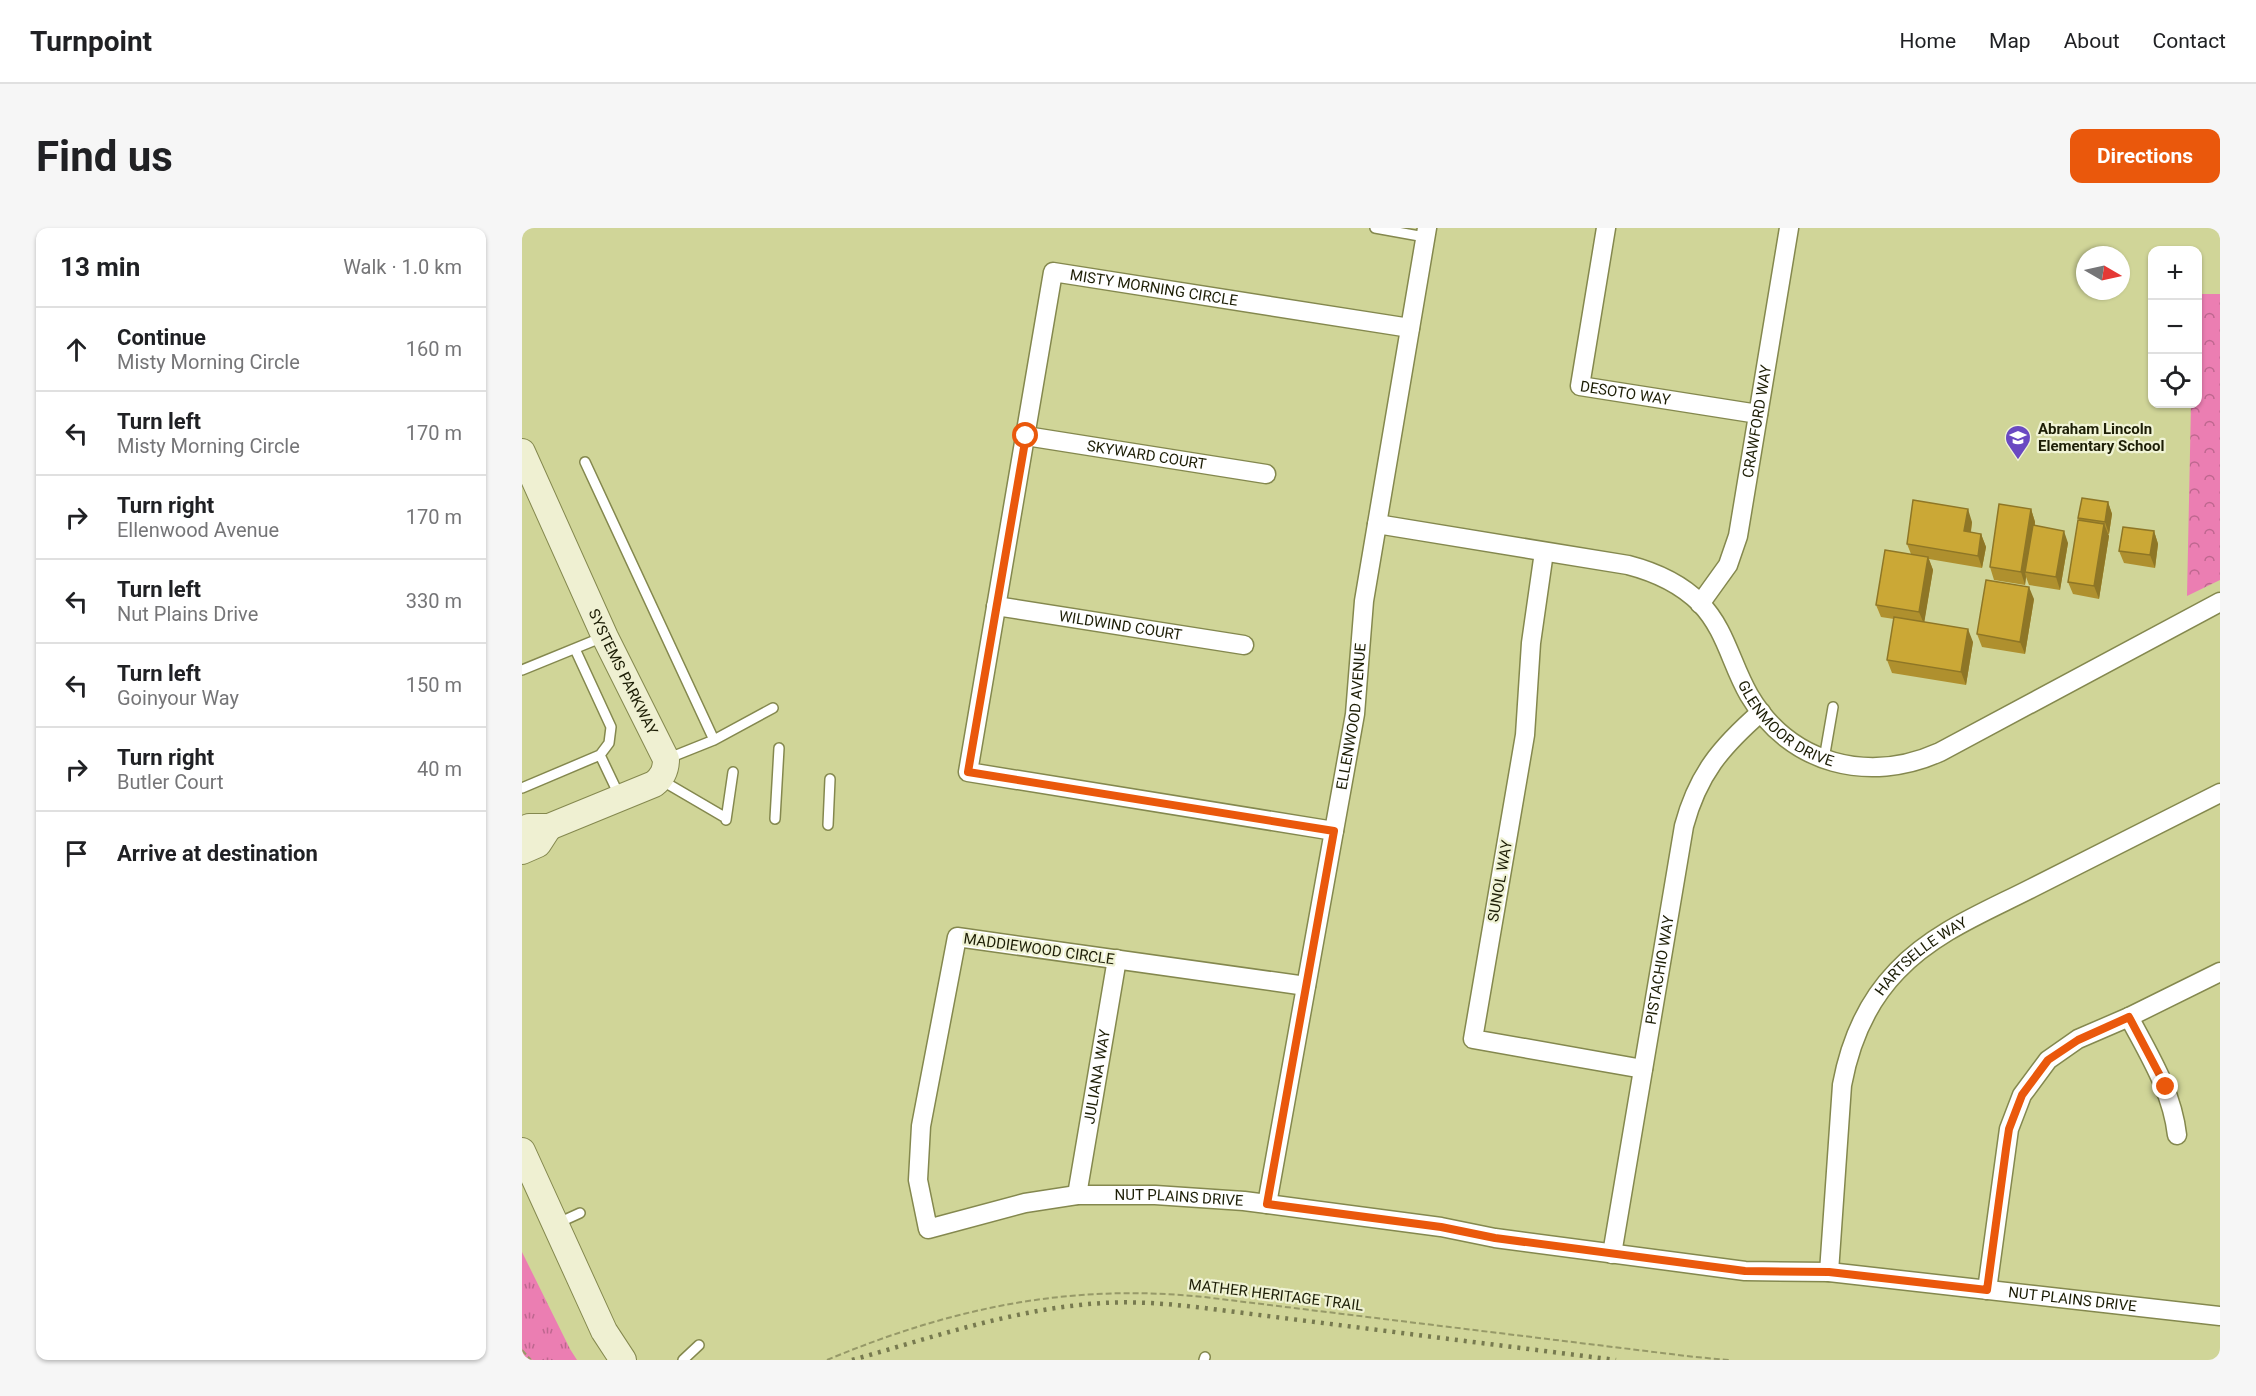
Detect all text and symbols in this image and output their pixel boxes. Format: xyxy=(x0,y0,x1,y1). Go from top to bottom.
text: Turnpoint xyxy=(30,25,152,58)
text: Home xyxy=(1900,29,1956,53)
text: Map xyxy=(1989,29,2031,53)
text: About xyxy=(2064,29,2120,53)
text: Contact xyxy=(2153,29,2226,53)
button: Directions xyxy=(2070,129,2220,183)
text: Find us xyxy=(36,132,173,181)
north arrow xyxy=(2076,246,2130,300)
map controls xyxy=(2148,246,2202,408)
button: + xyxy=(2148,246,2202,300)
text: 13 min xyxy=(60,252,140,282)
text: Walk · 1.0 km xyxy=(343,255,462,279)
street label: MISTY MORNING CIRCLE xyxy=(1069,266,1239,310)
button: − xyxy=(2148,300,2202,354)
text: Continue xyxy=(117,325,206,350)
icon: ahead xyxy=(60,333,93,366)
text: 160 m xyxy=(406,337,462,361)
text: Misty Morning Circle xyxy=(117,350,300,374)
button: locate xyxy=(2148,354,2202,408)
street label: CRAWFORD WAY xyxy=(1739,363,1775,479)
street label: DESOTO WAY xyxy=(1579,377,1672,409)
text: Turn left xyxy=(117,409,201,434)
icon: left xyxy=(60,417,93,450)
place label: Abraham Lincoln Elementary School xyxy=(2038,420,2164,455)
text: 170 m xyxy=(406,421,462,445)
route start xyxy=(1012,422,1038,448)
school or university icon: Abraham Lincoln Elementary School xyxy=(2003,423,2033,461)
text: Misty Morning Circle xyxy=(117,434,300,458)
street label: SKYWARD COURT xyxy=(1086,437,1207,473)
text: Turn right xyxy=(117,493,214,518)
icon: right xyxy=(60,501,93,534)
text: 170 m xyxy=(406,505,462,529)
text: Ellenwood Avenue xyxy=(117,518,279,542)
text: Turn left xyxy=(117,577,201,602)
icon: left xyxy=(60,585,93,618)
text: 330 m xyxy=(406,589,462,613)
text: Nut Plains Drive xyxy=(117,602,258,626)
street label: SYSTEMS PARKWAY xyxy=(585,606,661,738)
street label: WILDWIND COURT xyxy=(1058,607,1183,644)
street label: ELLENWOOD AVENUE xyxy=(1333,642,1370,791)
text: Turn left xyxy=(117,661,201,686)
icon: left xyxy=(60,669,93,702)
text: 150 m xyxy=(406,673,462,697)
street label: GLENMOOR DRIVE xyxy=(1734,677,1836,771)
text: Goinyour Way xyxy=(117,686,239,710)
text: Turn right xyxy=(117,745,214,770)
icon: right xyxy=(60,753,93,786)
text: 40 m xyxy=(417,757,462,781)
text: Butler Court xyxy=(117,770,224,794)
icon: arrive xyxy=(60,837,93,870)
street label: SUNOL WAY xyxy=(1484,839,1516,923)
text: Arrive at destination xyxy=(117,841,318,866)
street label: HARTSELLE WAY xyxy=(1871,913,1970,999)
street label: PISTACHIO WAY xyxy=(1642,914,1678,1026)
street label: MADDIEWOOD CIRCLE xyxy=(962,929,1116,969)
street label: JULIANA WAY xyxy=(1080,1028,1114,1125)
route end xyxy=(2152,1073,2178,1099)
street label: NUT PLAINS DRIVE xyxy=(1115,1186,1244,1210)
street label: MATHER HERITAGE TRAIL xyxy=(1188,1275,1364,1315)
street label: NUT PLAINS DRIVE xyxy=(2007,1283,2138,1316)

